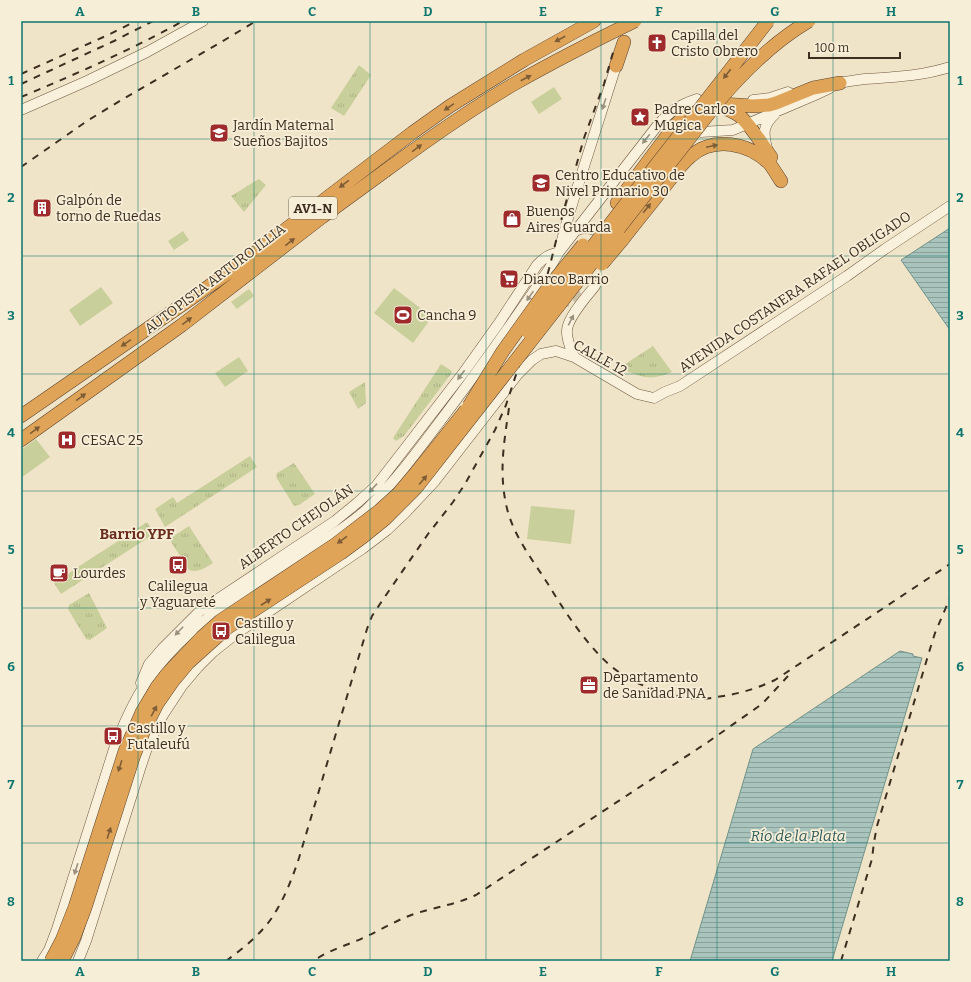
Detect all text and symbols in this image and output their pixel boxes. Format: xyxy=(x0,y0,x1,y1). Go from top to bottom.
text: A xyxy=(75,4,85,19)
text: B xyxy=(192,4,200,19)
text: C xyxy=(308,4,316,19)
text: D xyxy=(423,4,433,19)
text: E xyxy=(539,4,547,19)
text: F xyxy=(655,4,663,19)
text: G xyxy=(770,4,780,19)
text: H xyxy=(886,4,896,19)
place label: Capilla del Cristo Obrero xyxy=(671,27,758,60)
church icon: Capilla del Cristo Obrero xyxy=(646,32,668,54)
scale bar xyxy=(809,34,900,60)
one-way arrow xyxy=(554,36,566,43)
text: 100 m xyxy=(815,41,850,55)
one-way arrow xyxy=(722,68,731,79)
text: 1 xyxy=(8,73,14,88)
text: 1 xyxy=(957,73,963,88)
one-way arrow xyxy=(520,74,532,81)
one-way arrow xyxy=(601,98,607,110)
place label: Padre Carlos Mugica xyxy=(654,101,735,134)
one-way arrow xyxy=(443,103,454,111)
place icon: Padre Carlos Mugica xyxy=(629,106,651,128)
place label: Jardín Maternal Sueños Bajitos xyxy=(232,117,334,150)
school or university icon: Jardín Maternal Sueños Bajitos xyxy=(208,122,230,144)
one-way arrow xyxy=(642,134,650,145)
one-way arrow xyxy=(706,143,718,149)
one-way arrow xyxy=(411,144,422,152)
place label: Centro Educativo de Nivel Primario 30 xyxy=(555,167,685,200)
school or university icon: Centro Educativo de Nivel Primario 30 xyxy=(530,172,552,194)
one-way arrow xyxy=(338,180,349,188)
text: 2 xyxy=(7,190,15,205)
text: 2 xyxy=(956,190,964,205)
place label: Galpón de torno de Ruedas xyxy=(56,192,161,225)
building icon: Galpón de torno de Ruedas xyxy=(31,197,53,219)
road number: AV1-N xyxy=(289,197,337,219)
place label: Buenos Aires Guarda xyxy=(526,203,611,236)
one-way arrow xyxy=(643,203,651,214)
shop icon: Buenos Aires Guarda xyxy=(501,208,523,230)
street label: AVENIDA COSTANERA RAFAEL OBLIGADO xyxy=(676,208,914,376)
street label: AUTOPISTA ARTURO ILLIA xyxy=(141,220,289,338)
one-way arrow xyxy=(285,238,296,246)
supermarket icon: Diarco Barrio xyxy=(498,268,520,290)
place label: Diarco Barrio xyxy=(523,271,609,288)
one-way arrow xyxy=(526,291,534,302)
sports icon: Cancha 9 xyxy=(392,304,414,326)
place label: Cancha 9 xyxy=(417,307,477,324)
text: 3 xyxy=(7,308,15,323)
text: 3 xyxy=(956,308,964,323)
one-way arrow xyxy=(568,314,574,326)
one-way arrow xyxy=(182,317,193,325)
street label: CALLE 12 xyxy=(570,336,630,380)
one-way arrow xyxy=(121,339,131,347)
one-way arrow xyxy=(457,369,466,380)
one-way arrow xyxy=(76,393,87,401)
text: 4 xyxy=(7,425,15,440)
text: 4 xyxy=(956,425,964,440)
one-way arrow xyxy=(30,426,41,434)
hospital icon: CESAC 25 xyxy=(56,429,78,451)
place label: CESAC 25 xyxy=(81,432,143,449)
one-way arrow xyxy=(418,474,427,485)
street label: ALBERTO CHEJOLÁN xyxy=(235,480,357,573)
one-way arrow xyxy=(368,483,378,493)
district label: Barrio YPF xyxy=(100,525,175,543)
one-way arrow xyxy=(337,536,347,544)
text: 5 xyxy=(7,542,15,557)
text: 5 xyxy=(956,542,964,557)
bus stop icon: Calilegua y Yaguareté xyxy=(167,554,189,576)
cafe icon: Lourdes xyxy=(48,562,70,584)
place label: Lourdes xyxy=(73,565,126,582)
place label: Calilegua y Yaguareté xyxy=(139,578,216,611)
one-way arrow xyxy=(260,599,272,606)
place label: Castillo y Calilegua xyxy=(235,615,296,648)
bus stop icon: Castillo y Calilegua xyxy=(210,620,232,642)
one-way arrow xyxy=(174,626,184,636)
text: 6 xyxy=(7,659,15,674)
text: 6 xyxy=(956,659,964,674)
place label: Departamento de Sanidad PNA xyxy=(603,669,706,702)
office icon: Departamento de Sanidad PNA xyxy=(578,674,600,696)
one-way arrow xyxy=(150,705,157,716)
place label: Castillo y Futaleufú xyxy=(127,720,190,753)
bus stop icon: Castillo y Futaleufú xyxy=(102,725,124,747)
one-way arrow xyxy=(117,761,123,773)
text: 7 xyxy=(8,777,15,792)
text: 7 xyxy=(957,777,964,792)
one-way arrow xyxy=(106,826,112,838)
water label: Río de la Plata xyxy=(750,827,846,845)
one-way arrow xyxy=(73,863,79,875)
text: 8 xyxy=(7,894,15,909)
text: 8 xyxy=(956,894,964,909)
text: A xyxy=(75,964,85,979)
text: B xyxy=(192,964,200,979)
text: C xyxy=(308,964,316,979)
text: D xyxy=(423,964,433,979)
text: E xyxy=(539,964,547,979)
text: F xyxy=(655,964,663,979)
text: G xyxy=(770,964,780,979)
text: H xyxy=(886,964,896,979)

